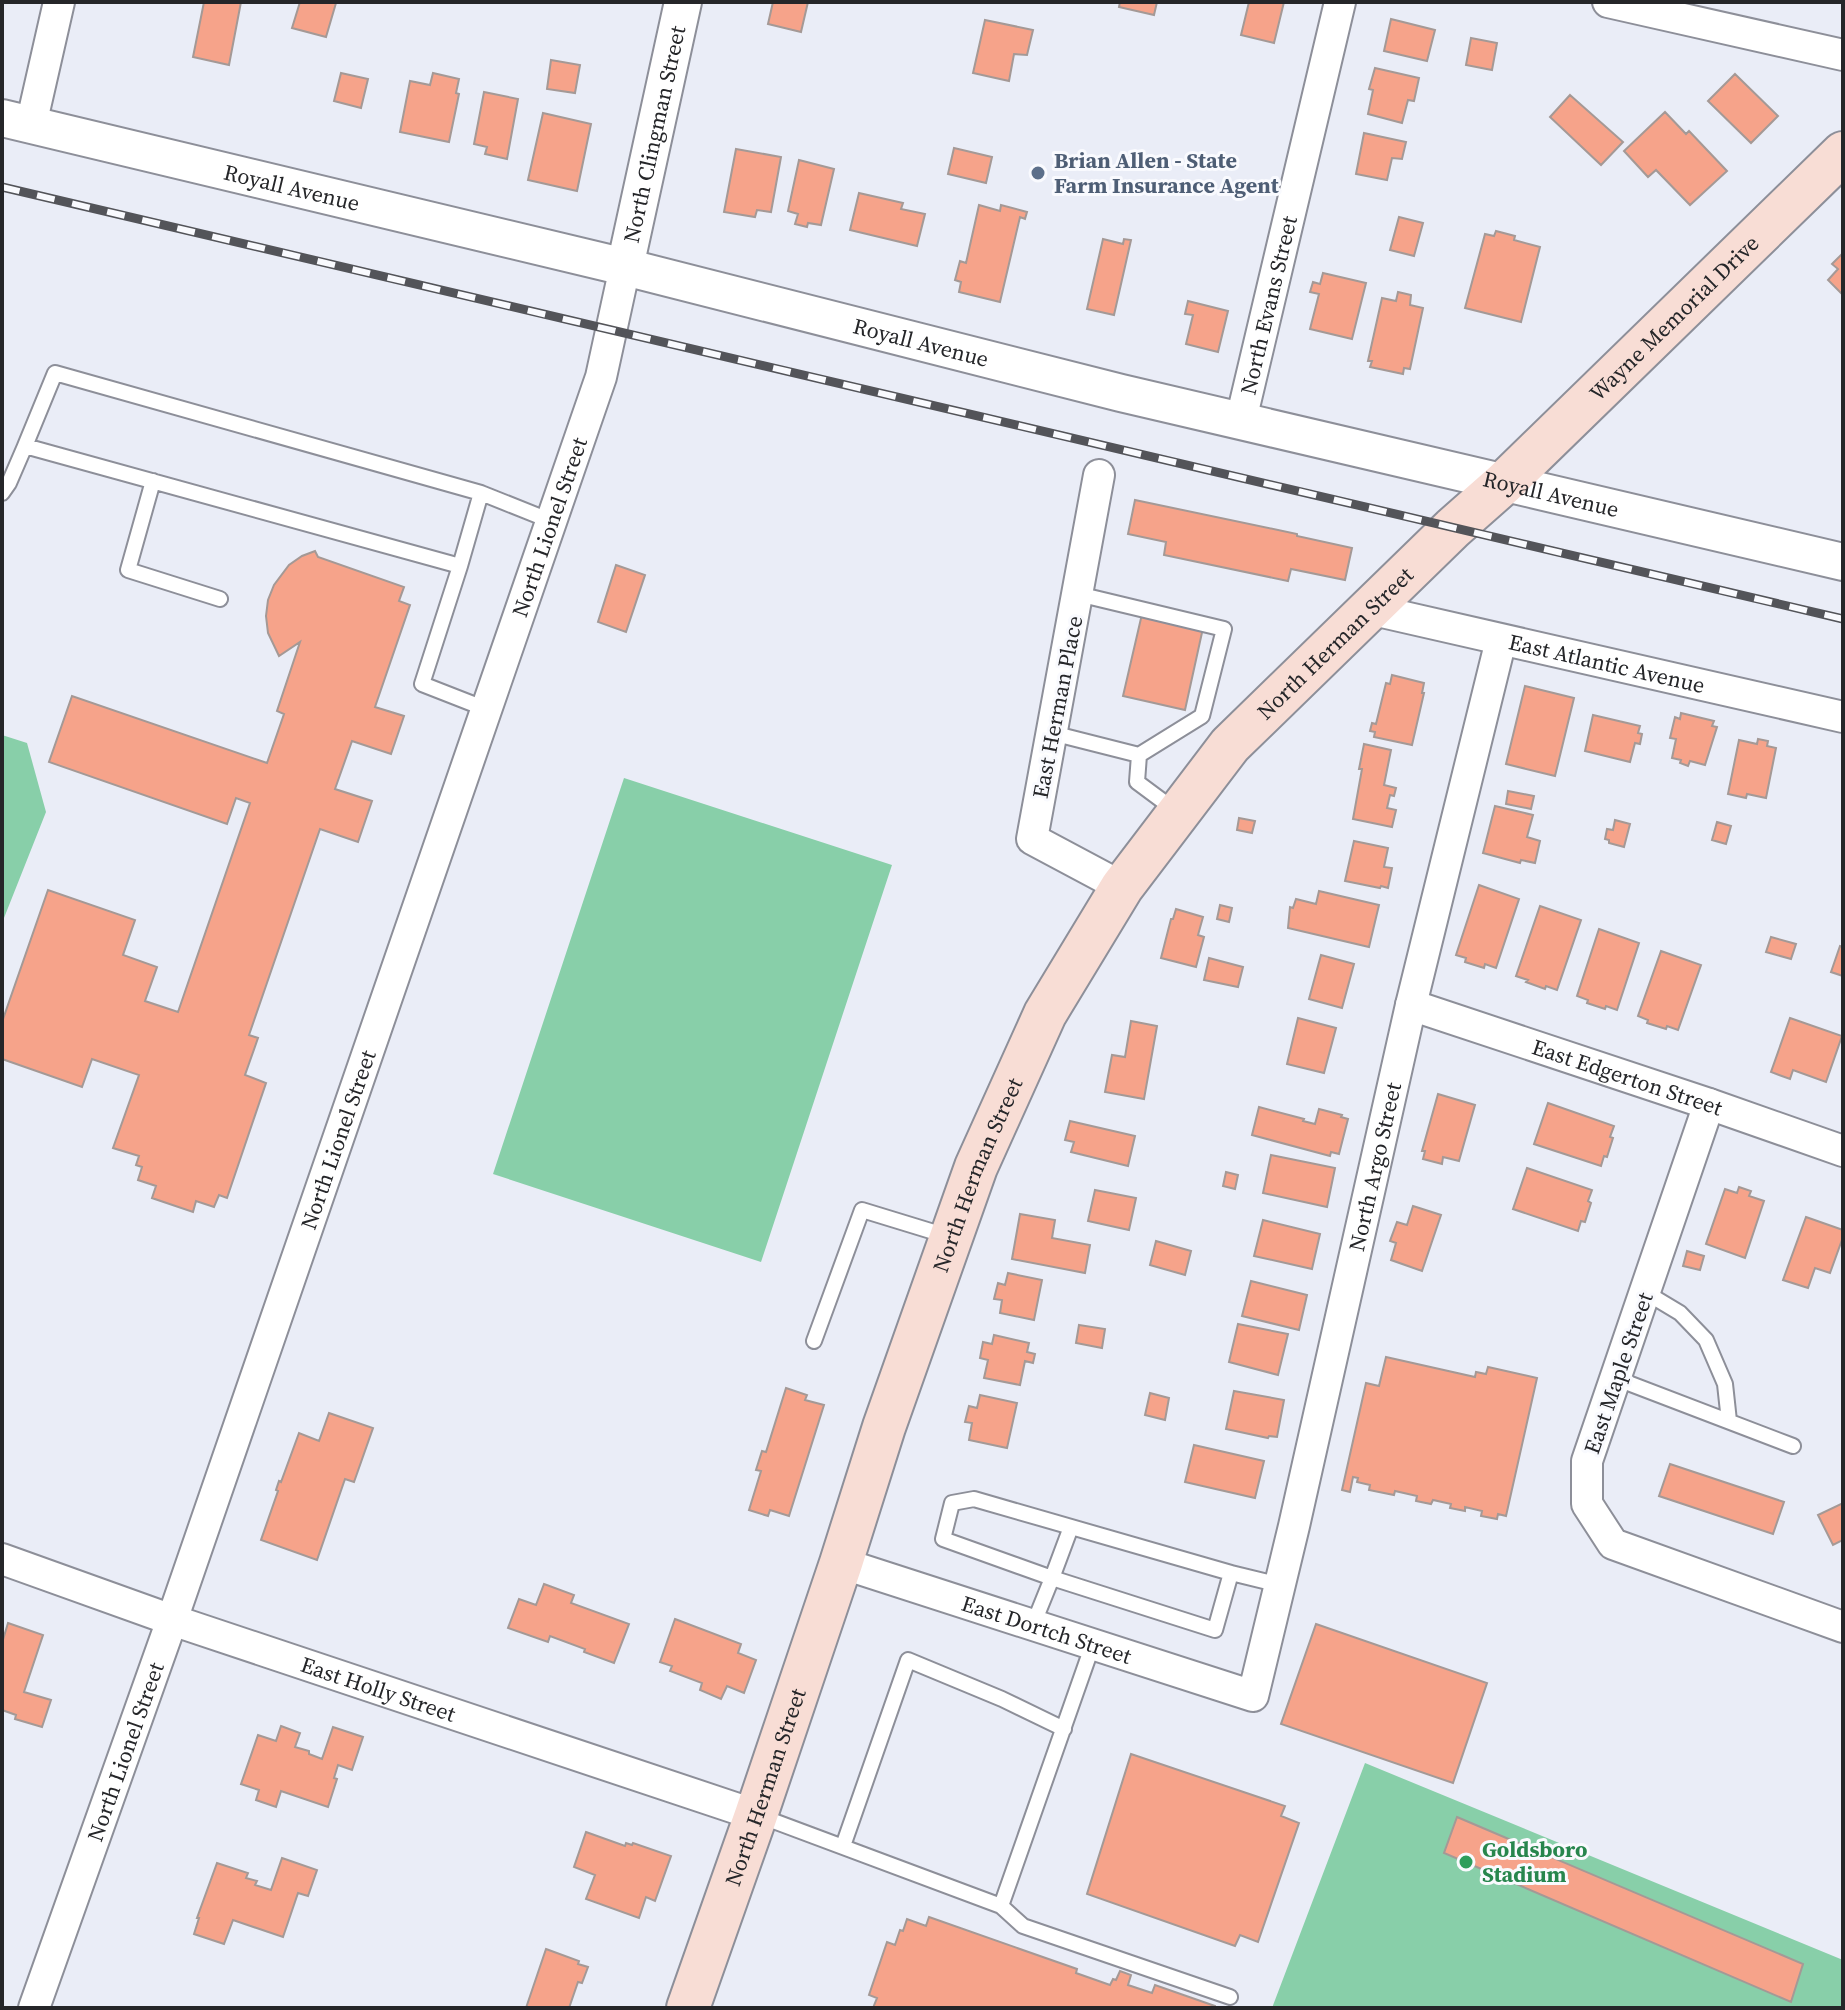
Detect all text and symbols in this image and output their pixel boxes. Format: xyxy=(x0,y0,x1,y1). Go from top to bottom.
street label: North Clingman Street xyxy=(616,22,693,245)
place label: Brian Allen - State Farm Insurance Agent xyxy=(1054,145,1280,200)
street label: Royall Avenue xyxy=(221,157,363,218)
marker: Brian Allen - State Farm Insurance Agent xyxy=(1029,164,1047,182)
street label: North Evans Street xyxy=(1233,212,1304,398)
street label: Wayne Memorial Drive xyxy=(1582,228,1765,407)
street label: Royall Avenue xyxy=(850,311,992,374)
street label: North Lionel Street xyxy=(504,433,594,621)
street label: Royall Avenue xyxy=(1480,463,1622,524)
street label: North Herman Street xyxy=(1250,559,1420,726)
street label: East Herman Place xyxy=(1025,613,1089,801)
street label: East Atlantic Avenue xyxy=(1506,626,1708,700)
street label: East Edgerton Street xyxy=(1528,1031,1727,1123)
street label: North Lionel Street xyxy=(293,1045,383,1233)
street label: North Herman Street xyxy=(925,1072,1030,1276)
street label: North Argo Street xyxy=(1341,1079,1408,1254)
street label: East Maple Street xyxy=(1576,1288,1660,1458)
street label: East Dortch Street xyxy=(958,1588,1136,1671)
street label: East Holly Street xyxy=(297,1649,460,1729)
street label: North Lionel Street xyxy=(80,1657,171,1845)
street label: North Herman Street xyxy=(717,1683,813,1890)
place label: Goldsboro Stadium xyxy=(1482,1834,1587,1889)
marker: Goldsboro Stadium xyxy=(1457,1853,1475,1871)

